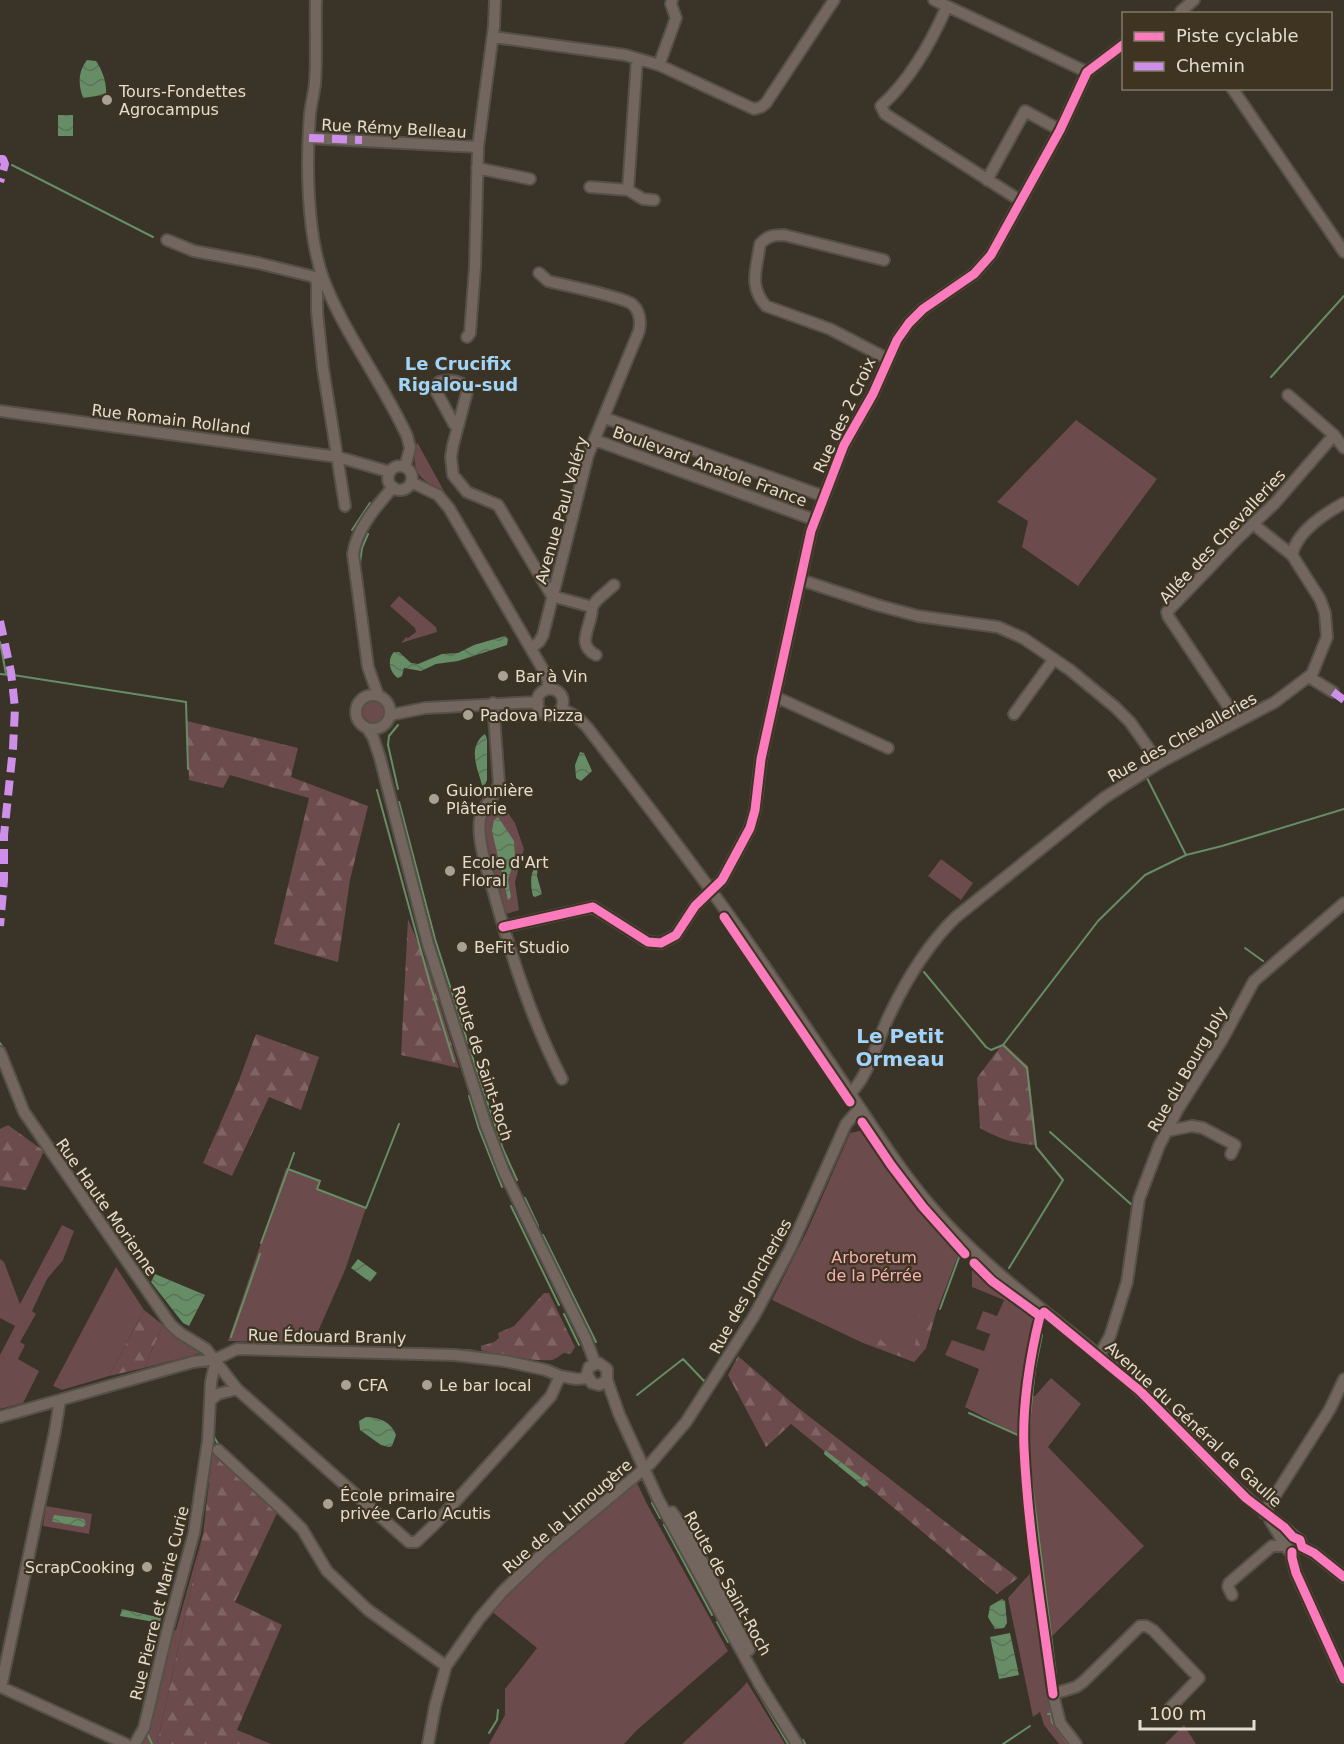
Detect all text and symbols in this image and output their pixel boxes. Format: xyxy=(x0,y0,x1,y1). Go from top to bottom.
legend xyxy=(1122,12,1332,90)
text: Piste cyclable xyxy=(1176,25,1299,46)
text: Chemin xyxy=(1176,55,1245,76)
place label: Tours-Fondettes Agrocampus xyxy=(118,82,246,119)
marker: Tours-Fondettes Agrocampus xyxy=(100,93,114,107)
street label: Rue Rémy Belleau xyxy=(321,115,467,142)
district label: Le Crucifix Rigalou-sud xyxy=(398,353,518,395)
street label: Rue des 2 Croix xyxy=(809,354,880,476)
street label: Rue Romain Rolland xyxy=(90,400,251,439)
street label: Boulevard Anatole France xyxy=(610,422,810,511)
street label: Avenue Paul Valéry xyxy=(531,434,592,586)
street label: Allée des Chevalleries xyxy=(1155,465,1289,607)
place label: Bar à Vin xyxy=(515,667,588,686)
marker: Bar à Vin xyxy=(496,669,510,683)
street label: Rue des Chevalleries xyxy=(1104,689,1260,786)
place label: Padova Pizza xyxy=(480,706,583,725)
marker: Padova Pizza xyxy=(461,708,475,722)
place label: Guionnière Plâterie xyxy=(446,781,533,818)
marker: Guionnière Plâterie xyxy=(427,792,441,806)
place label: Ecole d'Art Floral xyxy=(462,853,548,890)
marker: Ecole d'Art Floral xyxy=(443,864,457,878)
place label: BeFit Studio xyxy=(474,938,570,957)
marker: BeFit Studio xyxy=(455,940,469,954)
street label: Route de Saint-Roch xyxy=(448,983,517,1143)
street label: Rue du Bourg Joly xyxy=(1144,1003,1231,1135)
district label: Le Petit Ormeau xyxy=(855,1024,945,1071)
street label: Rue Haute Morienne xyxy=(52,1135,161,1280)
street label: Rue des Joncheries xyxy=(705,1215,795,1357)
park label: Arboretum de la Pérrée xyxy=(826,1248,922,1285)
street label: Rue Édouard Branly xyxy=(248,1326,406,1347)
street label: Avenue du Général de Gaulle xyxy=(1102,1338,1286,1511)
place label: CFA xyxy=(358,1376,388,1395)
place label: Le bar local xyxy=(439,1376,531,1395)
marker: CFA xyxy=(339,1378,353,1392)
marker: Le bar local xyxy=(420,1378,434,1392)
street label: Rue de la Limougère xyxy=(499,1455,636,1578)
place label: École primaire privée Carlo Acutis xyxy=(340,1486,491,1523)
marker: École primaire privée Carlo Acutis xyxy=(321,1497,335,1511)
street label: Rue Pierre et Marie Curie xyxy=(126,1504,193,1702)
street label: Route de Saint-Roch xyxy=(680,1508,775,1659)
place label: ScrapCooking xyxy=(25,1558,135,1577)
marker: ScrapCooking xyxy=(140,1560,154,1574)
scale bar xyxy=(1140,1693,1254,1731)
text: 100 m xyxy=(1149,1703,1207,1724)

